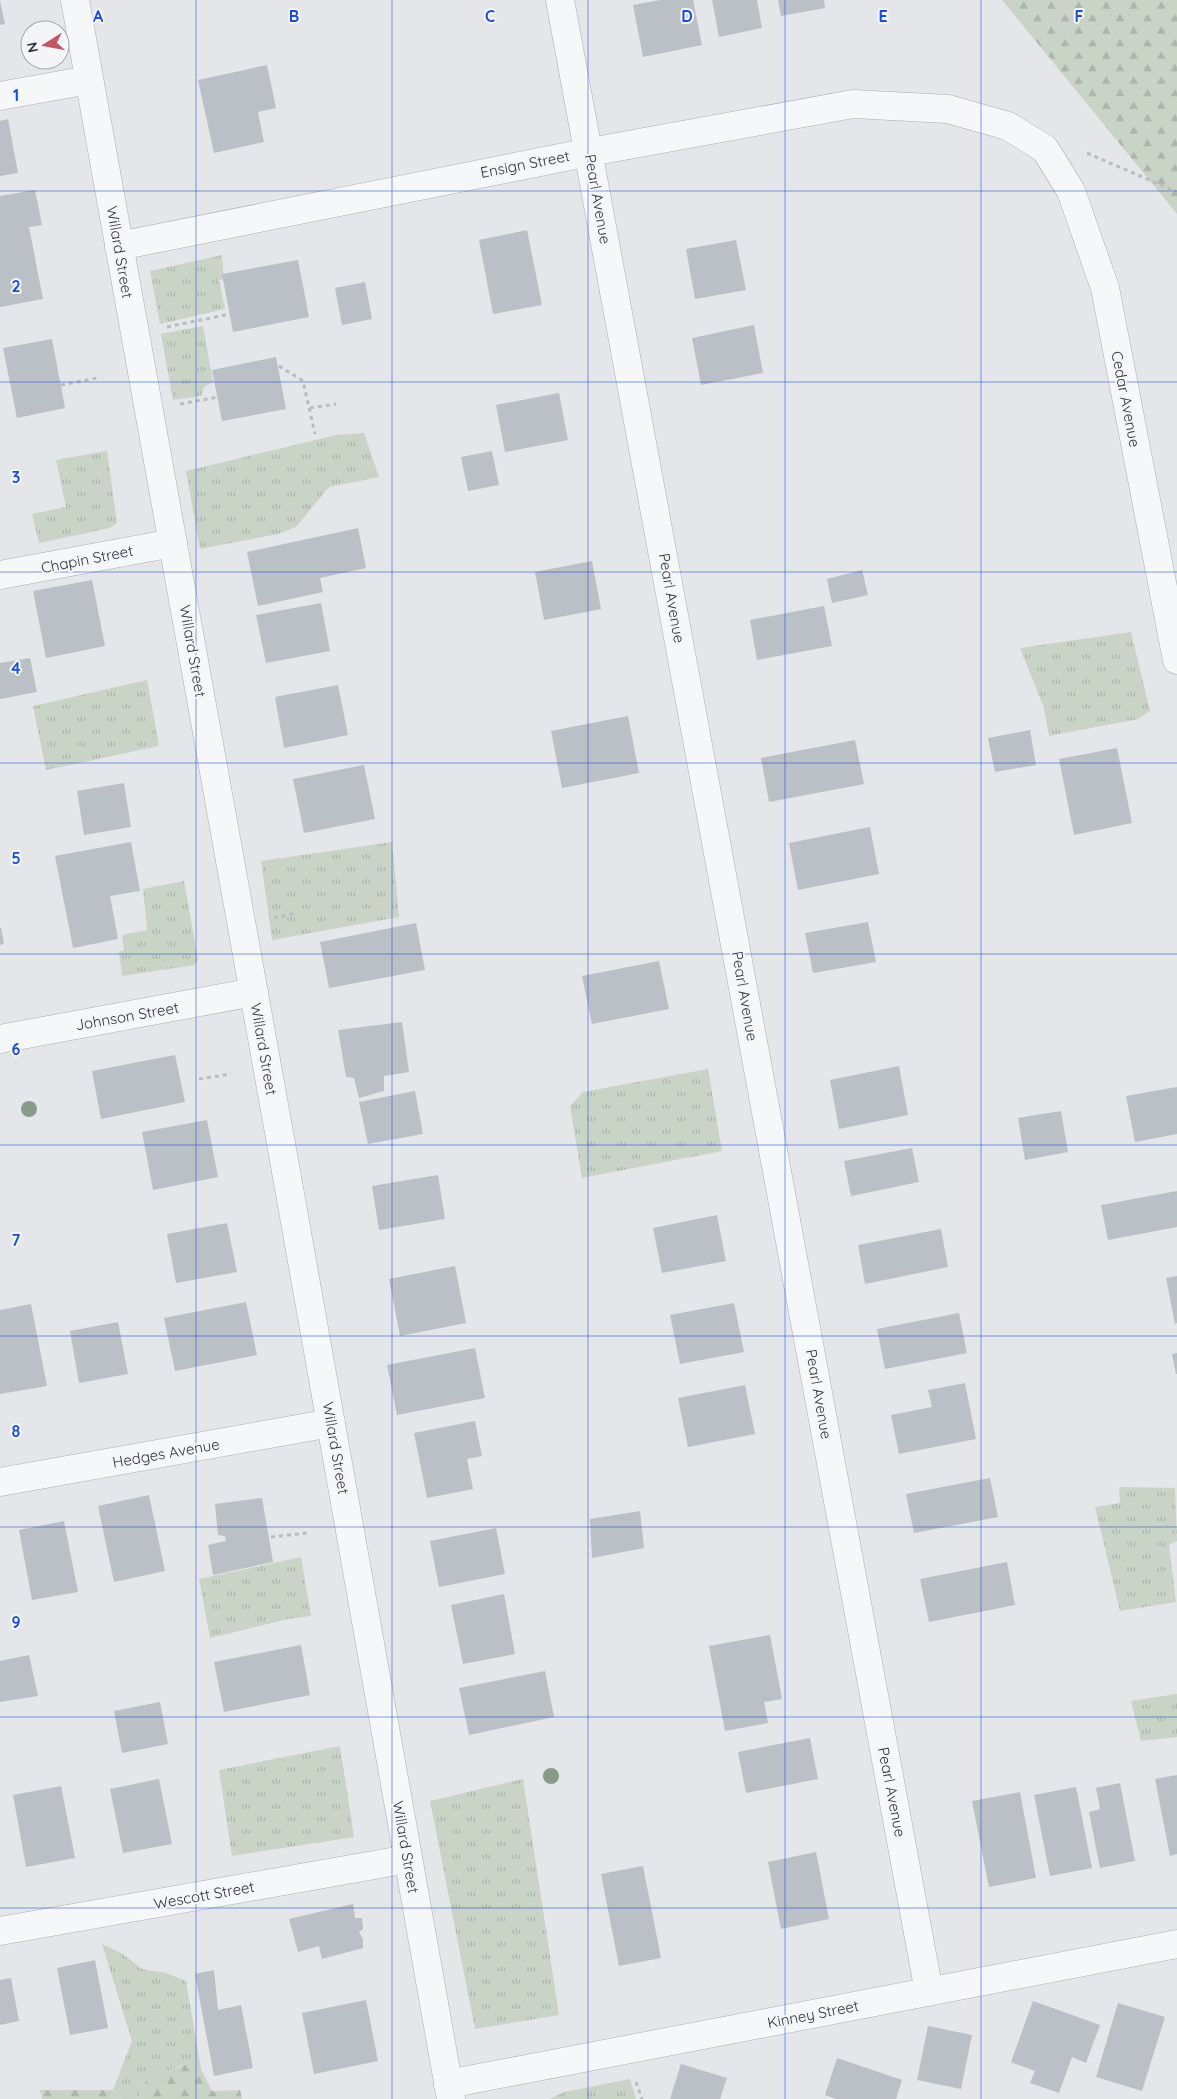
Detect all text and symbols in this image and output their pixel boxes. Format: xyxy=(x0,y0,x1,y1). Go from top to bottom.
text: A xyxy=(93,6,104,26)
text: B xyxy=(289,6,299,26)
text: C xyxy=(485,6,495,26)
text: D xyxy=(681,6,693,26)
text: E xyxy=(878,6,888,26)
text: F xyxy=(1075,6,1084,26)
north arrow xyxy=(20,20,70,70)
text: N xyxy=(22,41,42,54)
text: 1 xyxy=(13,85,19,105)
street label: Ensign Street xyxy=(479,146,571,182)
street label: Pearl Avenue xyxy=(581,153,615,245)
street label: Willard Street xyxy=(103,204,137,300)
text: 2 xyxy=(11,276,21,296)
street label: Cedar Avenue xyxy=(1107,349,1145,449)
text: 3 xyxy=(12,467,20,487)
street label: Chapin Street xyxy=(39,541,135,577)
street label: Pearl Avenue xyxy=(655,552,689,644)
street label: Willard Street xyxy=(176,603,210,699)
text: 4 xyxy=(11,658,21,678)
text: 5 xyxy=(11,848,21,868)
street label: Pearl Avenue xyxy=(728,950,762,1042)
street label: Johnson Street xyxy=(74,998,180,1034)
street label: Willard Street xyxy=(247,1001,281,1097)
text: 6 xyxy=(12,1039,21,1059)
text: 7 xyxy=(12,1230,21,1250)
street label: Pearl Avenue xyxy=(802,1348,836,1440)
street label: Willard Street xyxy=(319,1400,353,1496)
text: 8 xyxy=(12,1421,21,1441)
street label: Hedges Avenue xyxy=(111,1434,221,1472)
text: 9 xyxy=(11,1612,21,1632)
street label: Pearl Avenue xyxy=(874,1746,910,1838)
street label: Willard Street xyxy=(389,1799,423,1895)
street label: Wescott Street xyxy=(152,1877,256,1913)
street label: Kinney Street xyxy=(766,1996,860,2032)

